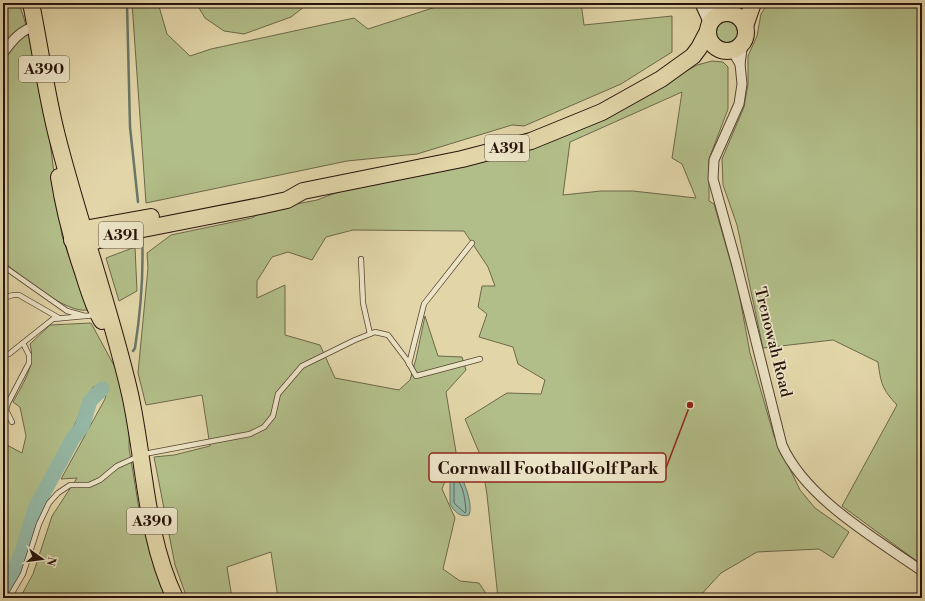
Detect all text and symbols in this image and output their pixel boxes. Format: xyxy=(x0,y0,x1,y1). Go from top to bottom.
road number: A390 xyxy=(19,56,69,82)
road number: A391 xyxy=(485,135,529,161)
road number: A391 xyxy=(99,222,143,248)
street label: Trenowah Road xyxy=(750,285,796,399)
callout: Cornwall FootballGolf Park xyxy=(429,453,666,482)
text: Cornwall FootballGolf Park xyxy=(438,458,659,480)
road number: A390 xyxy=(127,508,177,534)
north arrow xyxy=(22,539,62,579)
text: N xyxy=(43,555,59,567)

